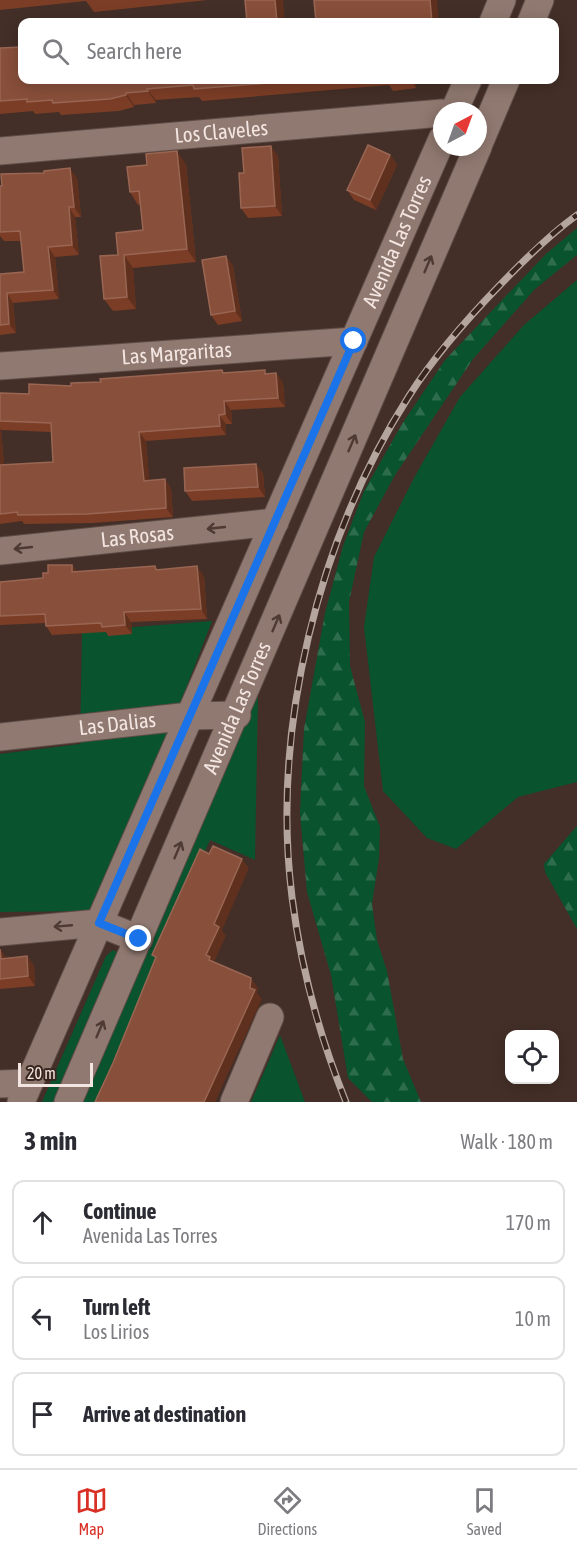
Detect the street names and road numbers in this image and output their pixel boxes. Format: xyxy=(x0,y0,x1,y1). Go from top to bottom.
street label: Los Claveles xyxy=(174,115,269,147)
street label: Avenida Las Torres xyxy=(357,172,436,311)
street label: Las Margaritas xyxy=(121,337,232,368)
street label: Las Rosas xyxy=(99,520,175,551)
street label: Avenida Las Torres xyxy=(197,638,275,777)
street label: Las Dalias xyxy=(77,707,157,739)

